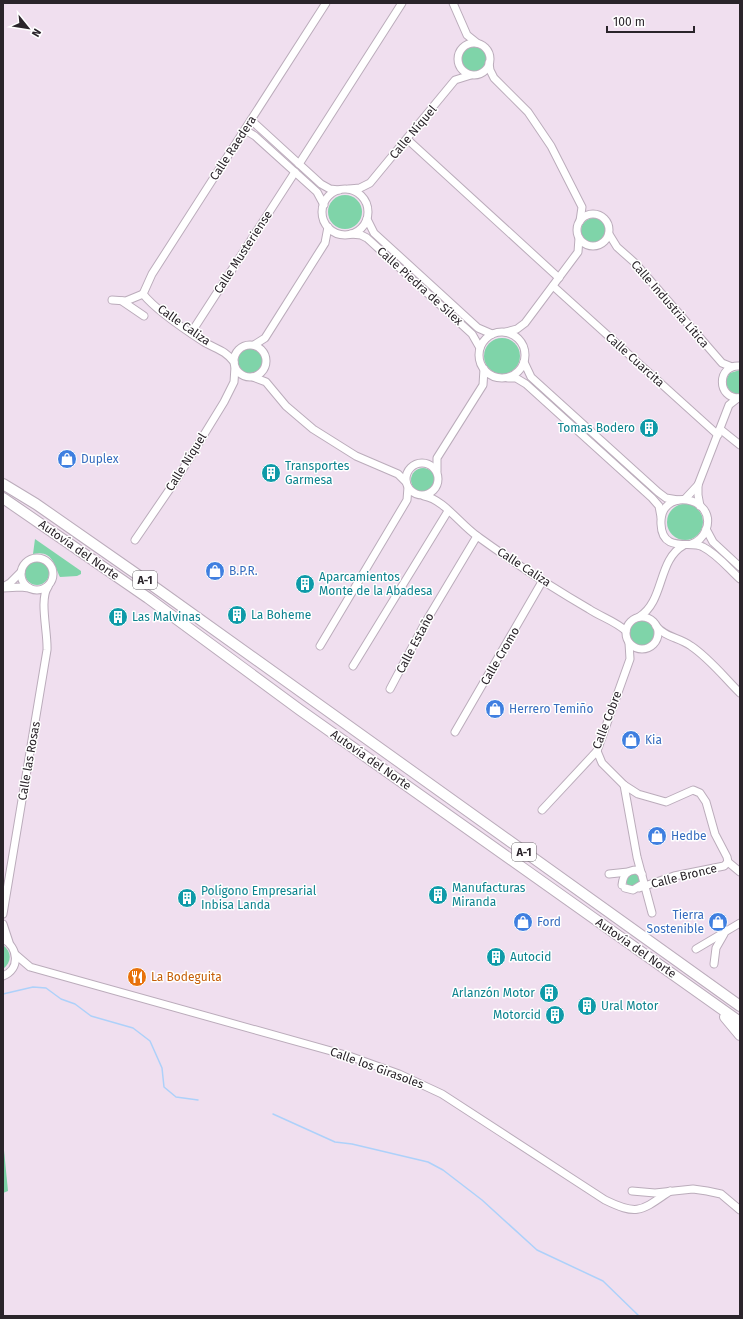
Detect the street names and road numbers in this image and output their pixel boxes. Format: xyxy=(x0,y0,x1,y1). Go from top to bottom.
street label: Calle Níquel xyxy=(387,102,440,162)
street label: Calle Raedera xyxy=(207,113,259,183)
street label: Calle Musteriense xyxy=(211,208,275,296)
street label: Calle Piedra de Sílex xyxy=(374,244,466,328)
street label: Calle Industria Lítica xyxy=(628,257,712,351)
street label: Calle Caliza xyxy=(155,302,213,348)
street label: Calle Cuarcita xyxy=(603,330,667,390)
street label: Calle Níquel xyxy=(163,430,210,494)
street label: Autovía del Norte xyxy=(36,517,122,583)
street label: Calle Caliza xyxy=(495,544,553,590)
road number: A-1 xyxy=(133,571,157,589)
street label: Calle Estaño xyxy=(393,610,437,676)
street label: Calle Cromo xyxy=(478,624,522,688)
street label: Calle Cobre xyxy=(590,689,624,751)
street label: Calle las Rosas xyxy=(15,720,43,802)
street label: Autovía del Norte xyxy=(328,727,414,793)
road number: A-1 xyxy=(512,843,536,861)
street label: Calle Bronce xyxy=(650,861,718,891)
street label: Autovía del Norte xyxy=(593,915,679,981)
street label: Calle los Girasoles xyxy=(328,1045,426,1092)

